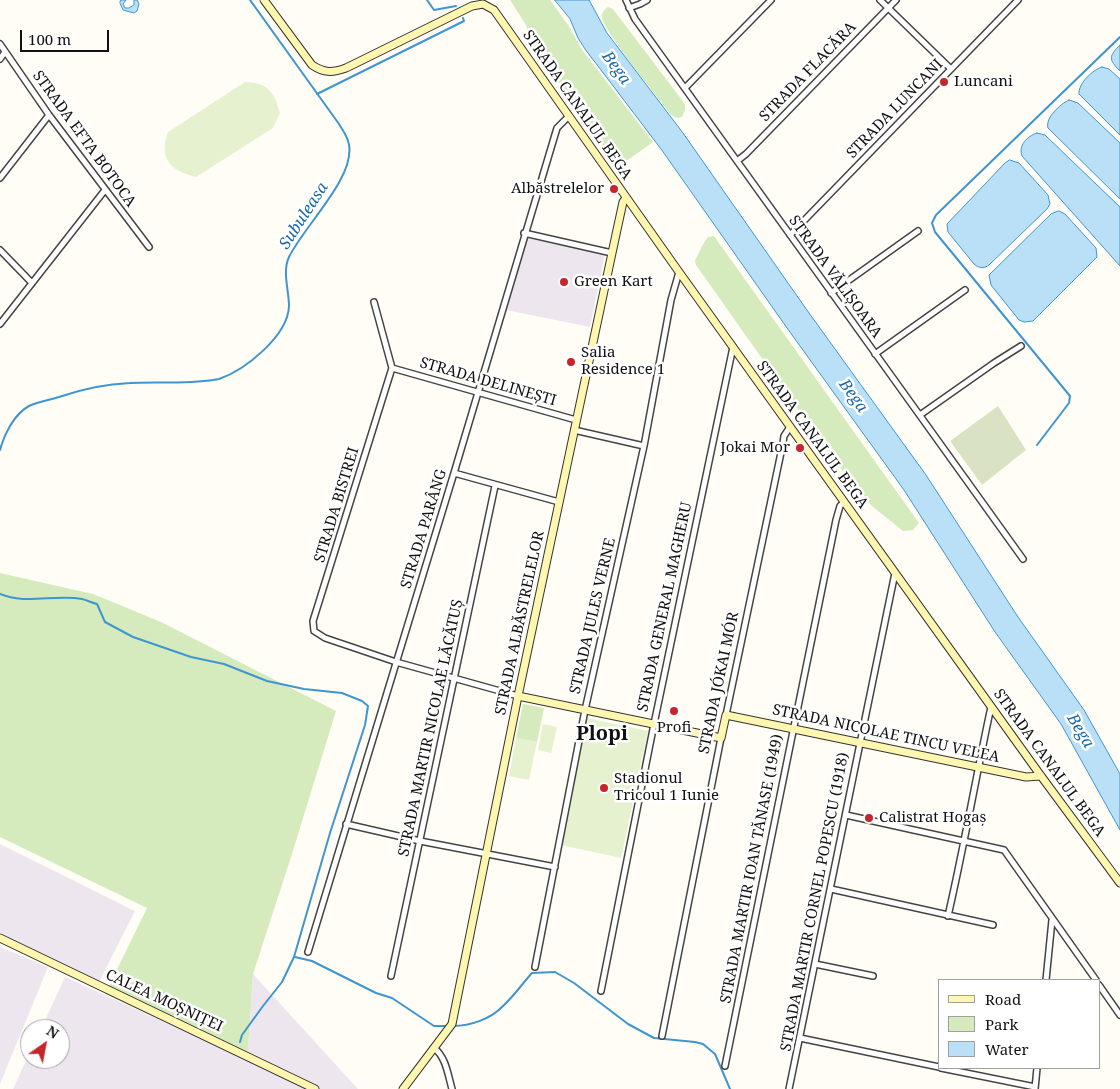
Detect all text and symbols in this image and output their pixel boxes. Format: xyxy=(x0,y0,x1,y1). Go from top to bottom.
street label: STRADA FLACĂRA xyxy=(756,19,860,125)
scale bar xyxy=(22,20,111,52)
street label: STRADA CANALUL BEGA xyxy=(519,27,635,183)
text: 100 m xyxy=(28,29,71,49)
water label: Bega xyxy=(598,48,634,88)
street label: STRADA LUNCANI xyxy=(843,56,947,162)
street label: STRADA EFTA BOTOCA xyxy=(29,67,139,211)
place label: Luncani xyxy=(954,73,1013,91)
marker: Luncani xyxy=(938,76,950,88)
water label: Subuleasa xyxy=(275,179,333,253)
place label: Albăstrelelor xyxy=(511,180,604,198)
marker: Albăstrelelor xyxy=(608,183,620,195)
street label: STRADA VĂLIȘOARA xyxy=(785,212,885,342)
place label: Green Kart xyxy=(574,273,653,291)
marker: Green Kart xyxy=(558,276,570,288)
place label: Salia Residence 1 xyxy=(581,344,665,379)
street label: STRADA DELINEȘTI xyxy=(418,354,558,410)
marker: Salia Residence 1 xyxy=(565,356,577,368)
street label: STRADA CANALUL BEGA xyxy=(752,358,872,512)
water label: Bega xyxy=(835,376,871,416)
place label: Jokai Mor xyxy=(720,439,790,457)
marker: Jokai Mor xyxy=(794,442,806,454)
street label: STRADA BISTREI xyxy=(311,445,363,565)
street label: STRADA PARÂNG xyxy=(397,467,451,591)
street label: STRADA GENERAL MAGHERU xyxy=(634,501,696,713)
street label: STRADA ALBĂSTRELELOR xyxy=(492,529,548,717)
street label: STRADA JULES VERNE xyxy=(566,536,620,696)
street label: STRADA MARTIR NICOLAE LĂCĂTUȘ xyxy=(395,598,467,858)
street label: STRADA JÓKAI MÓR xyxy=(695,610,743,756)
street label: STRADA CANALUL BEGA xyxy=(989,686,1109,840)
street label: STRADA NICOLAE TINCU VELEA xyxy=(771,701,1001,767)
marker: Profi xyxy=(668,705,680,717)
water label: Bega xyxy=(1062,710,1098,752)
place label: Profi xyxy=(657,719,691,737)
district label: Plopi xyxy=(576,722,628,746)
street label: STRADA MARTIR IOAN TĂNASE (1949) xyxy=(717,733,787,1005)
street label: STRADA MARTIR CORNEL POPESCU (1918) xyxy=(777,751,853,1053)
place label: Stadionul Tricoul 1 Iunie xyxy=(614,770,719,805)
marker: Stadionul Tricoul 1 Iunie xyxy=(598,782,610,794)
place label: Calistrat Hogaș xyxy=(879,809,986,827)
marker: Calistrat Hogaș xyxy=(863,812,875,824)
street label: CALEA MOȘNIȚEI xyxy=(103,966,225,1036)
legend xyxy=(938,979,1100,1069)
text: Road xyxy=(985,989,1021,1009)
text: Park xyxy=(985,1014,1018,1034)
north arrow xyxy=(20,1019,70,1069)
text: N xyxy=(43,1021,63,1043)
text: Water xyxy=(985,1039,1028,1059)

